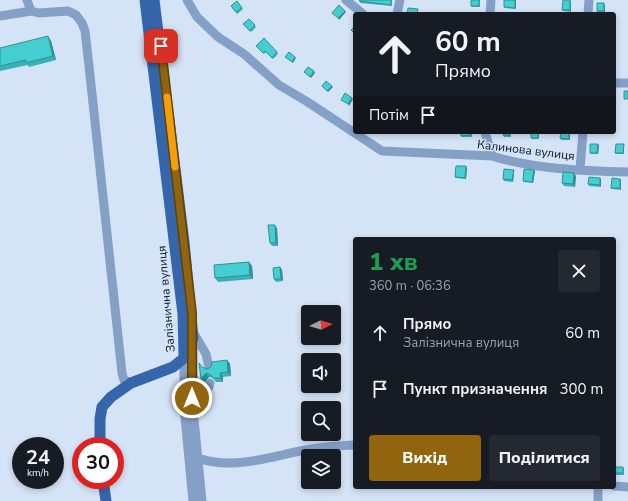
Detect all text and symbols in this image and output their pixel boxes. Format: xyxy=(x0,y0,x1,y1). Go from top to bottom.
text: 60 m xyxy=(435,23,501,61)
icon: ahead xyxy=(369,28,421,80)
pin xyxy=(144,29,178,63)
icon: arrive xyxy=(150,35,172,57)
text: Прямо xyxy=(435,59,491,83)
icon: arrive xyxy=(417,104,439,126)
text: Потім xyxy=(369,105,409,125)
street label: Калинова вулиця xyxy=(476,136,576,164)
street label: Залізнична вулиця xyxy=(153,245,179,353)
text: 1 хв xyxy=(369,246,418,278)
button: close xyxy=(558,250,600,292)
text: 360 m · 06:36 xyxy=(369,277,451,295)
north arrow xyxy=(301,305,341,345)
map controls xyxy=(301,305,341,489)
text: Прямо xyxy=(403,314,451,334)
icon: ahead xyxy=(369,322,391,344)
text: 60 m xyxy=(565,323,600,343)
text: Залізнична вулиця xyxy=(403,334,519,352)
button: sound xyxy=(301,353,341,393)
position arrow xyxy=(171,377,213,419)
icon: arrive xyxy=(369,378,391,400)
text: Пункт призначення xyxy=(403,379,548,399)
text: 300 m xyxy=(560,379,603,399)
button: search xyxy=(301,401,341,441)
button: Вихід xyxy=(369,435,481,481)
button: Поділитися xyxy=(489,435,600,481)
speed limit sign: 30 xyxy=(72,437,124,489)
text: 24 xyxy=(26,444,50,471)
button: layers xyxy=(301,449,341,489)
text: km/h xyxy=(27,466,49,480)

